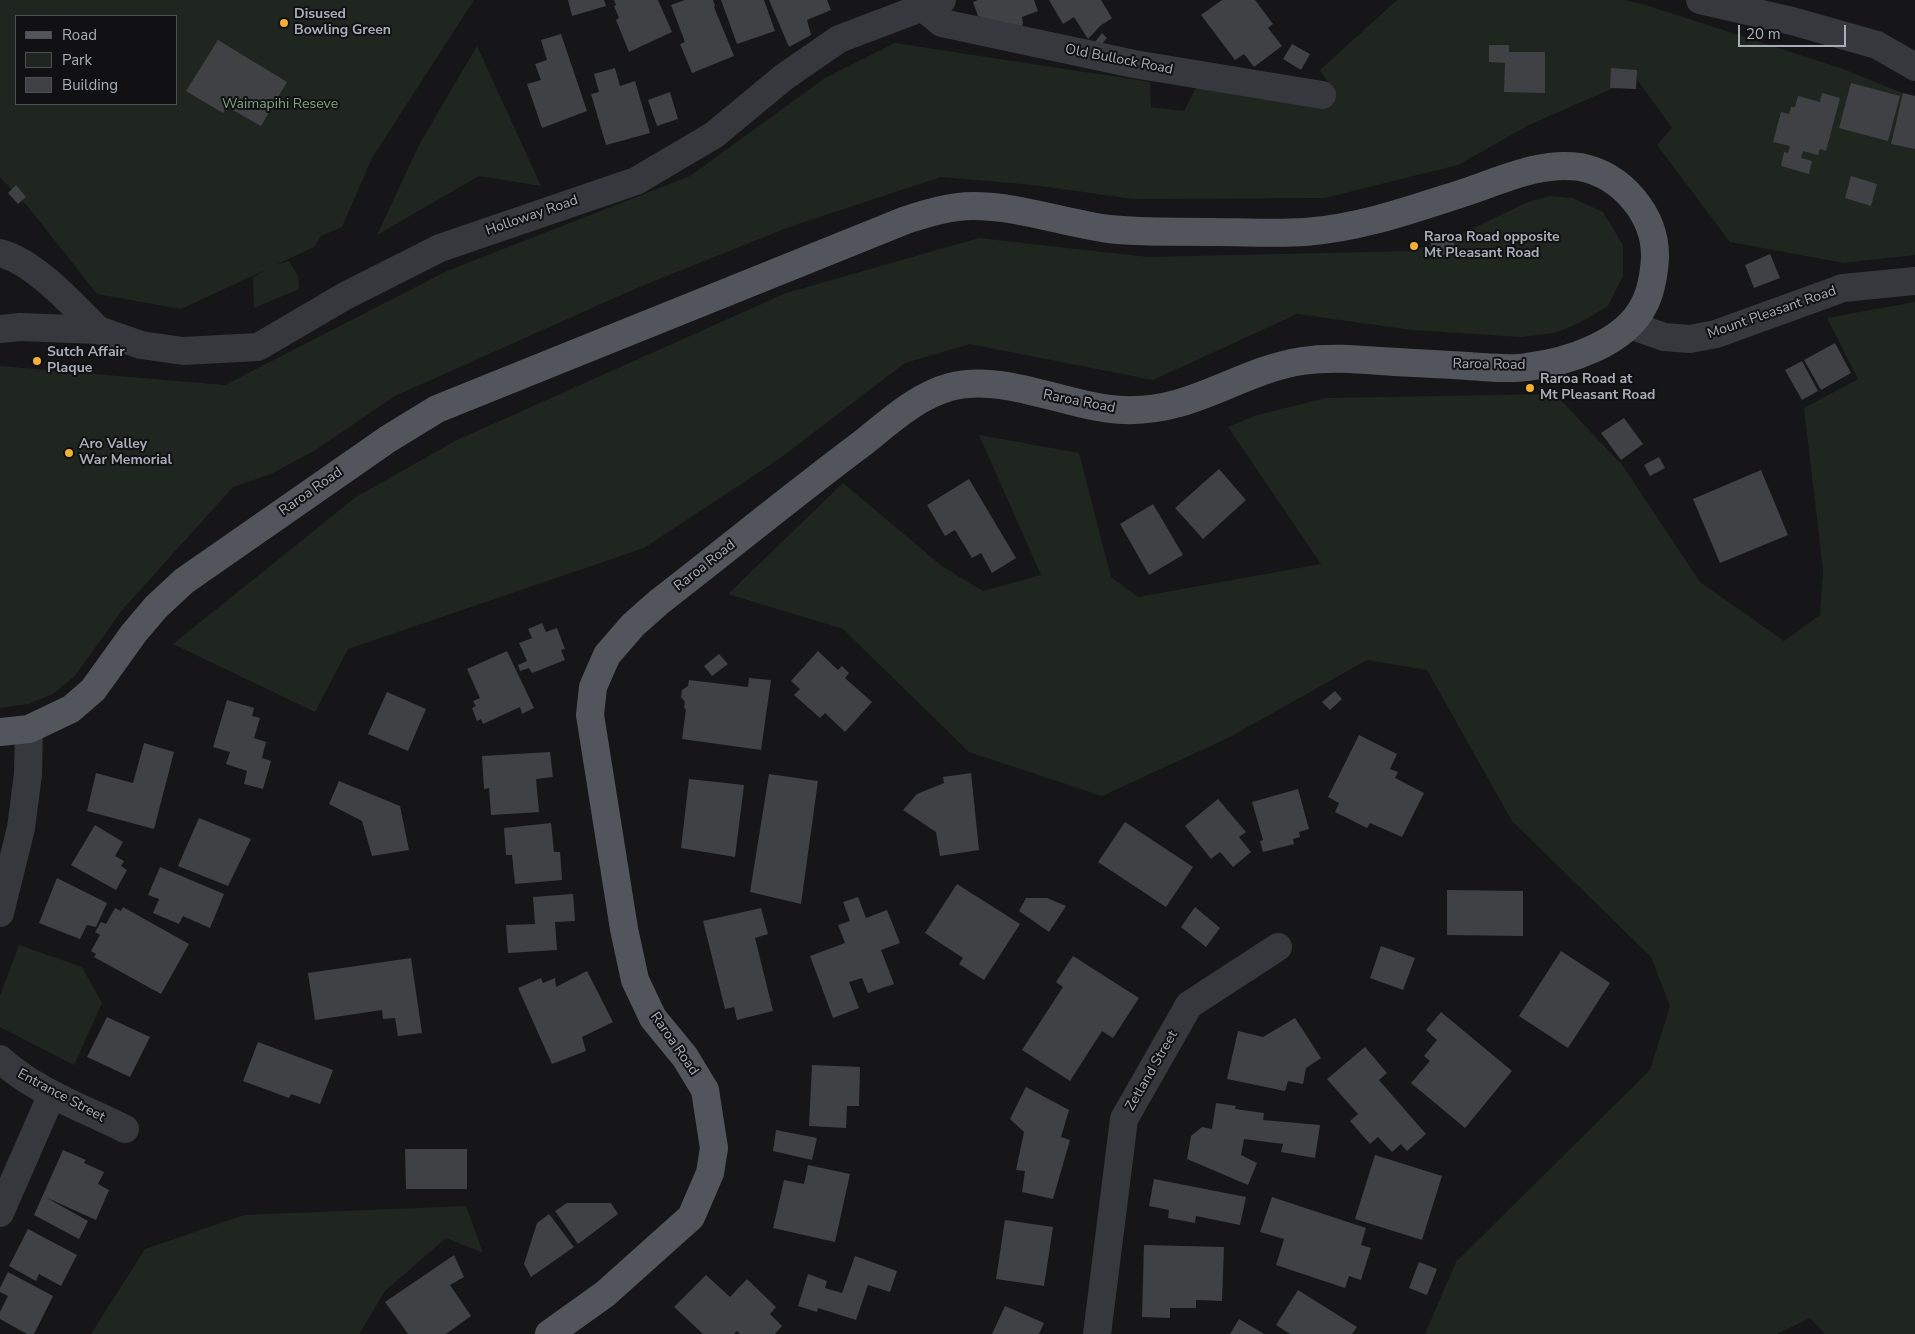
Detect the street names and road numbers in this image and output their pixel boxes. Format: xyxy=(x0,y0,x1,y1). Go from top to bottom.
street label: Old Bullock Road xyxy=(1064,41,1174,79)
street label: Holloway Road xyxy=(484,192,580,240)
street label: Mount Pleasant Road xyxy=(1705,283,1839,343)
street label: Raroa Road xyxy=(1452,356,1526,374)
street label: Raroa Road xyxy=(1042,387,1116,417)
street label: Raroa Road xyxy=(276,464,346,520)
street label: Raroa Road xyxy=(671,537,739,595)
street label: Raroa Road xyxy=(646,1009,702,1079)
street label: Zetland Street xyxy=(1122,1028,1182,1114)
street label: Entrance Street xyxy=(14,1066,108,1126)

